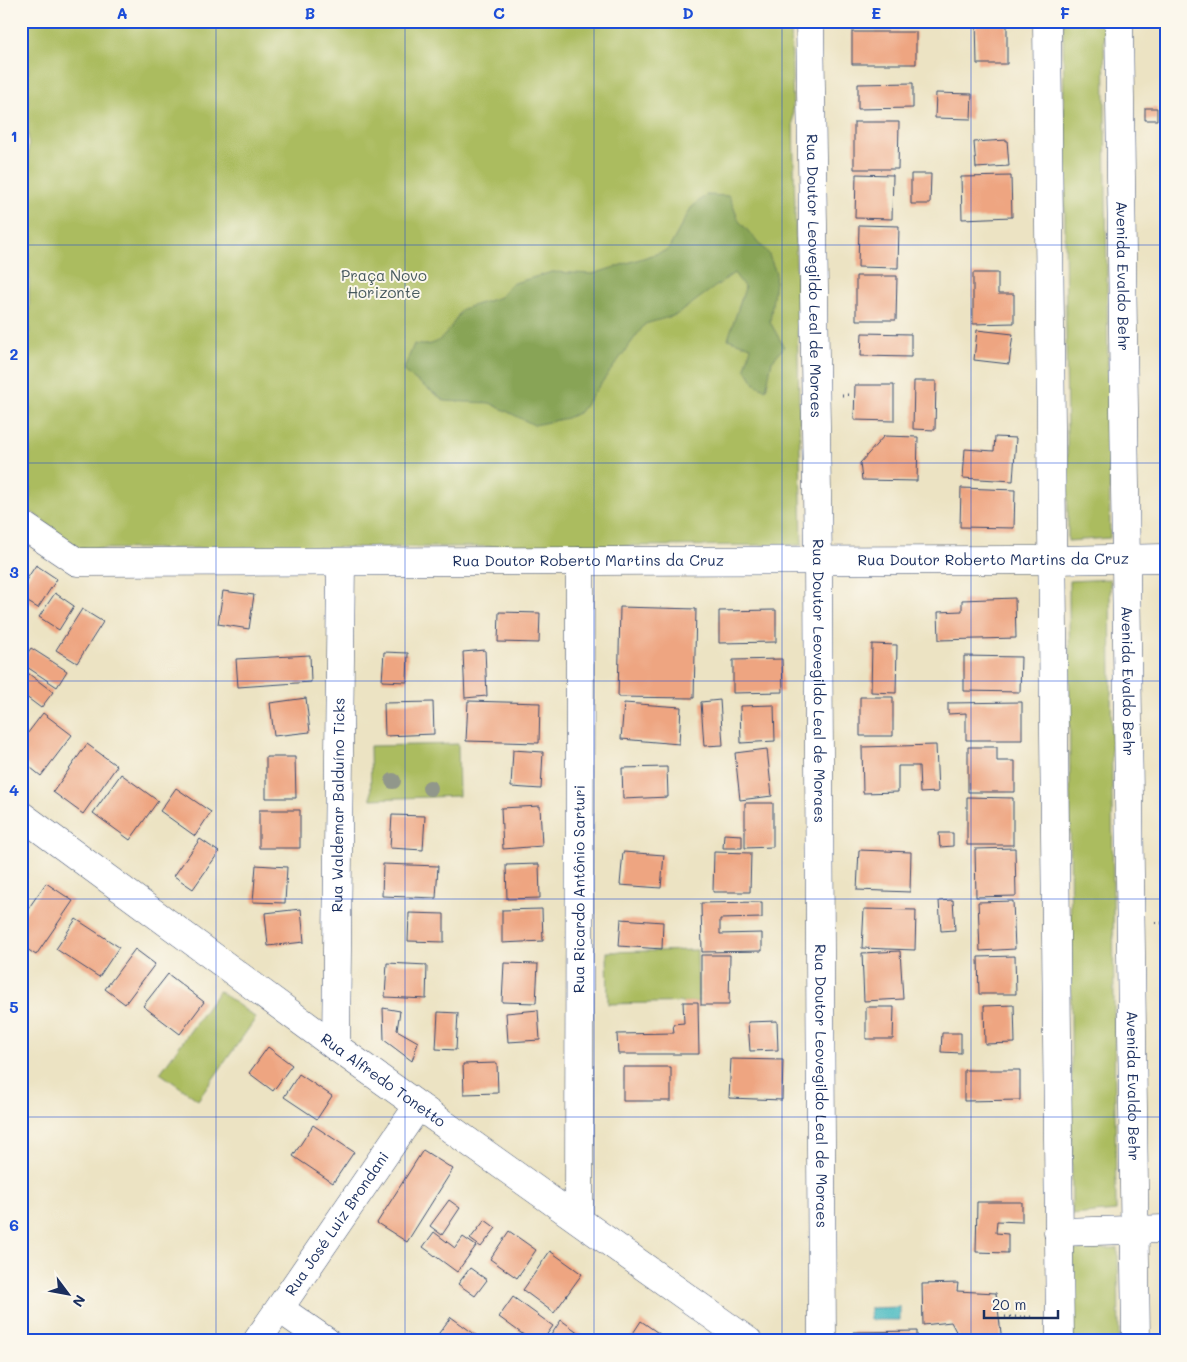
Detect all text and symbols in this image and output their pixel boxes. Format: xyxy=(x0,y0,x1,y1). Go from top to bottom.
text: A xyxy=(116,2,128,23)
text: B xyxy=(305,2,315,23)
text: C xyxy=(493,2,505,23)
text: D xyxy=(682,2,694,23)
text: E xyxy=(871,2,881,23)
text: F xyxy=(1060,2,1070,23)
text: 1 xyxy=(10,125,18,146)
street label: Rua Doutor Leovegildo Leal de Moraes xyxy=(803,134,827,418)
street label: Avenida Evaldo Behr xyxy=(1112,201,1134,351)
park label: Praça Novo Horizonte xyxy=(341,265,427,302)
text: 2 xyxy=(10,343,19,364)
street label: Rua Doutor Leovegildo Leal de Moraes xyxy=(809,539,830,823)
street label: Rua Doutor Roberto Martins da Cruz xyxy=(858,548,1129,569)
street label: Rua Doutor Roberto Martins da Cruz xyxy=(453,550,724,570)
text: 3 xyxy=(9,561,19,582)
street label: Avenida Evaldo Behr xyxy=(1118,606,1139,756)
street label: Rua Waldemar Balduíno Ticks xyxy=(326,698,349,912)
text: 4 xyxy=(9,779,19,800)
street label: Rua Ricardo Antônio Sarturi xyxy=(568,785,589,993)
street label: Rua Doutor Leovegildo Leal de Moraes xyxy=(811,944,832,1228)
text: 5 xyxy=(9,996,19,1017)
street label: Avenida Evaldo Behr xyxy=(1123,1011,1145,1161)
street label: Rua Alfredo Tonetto xyxy=(317,1028,450,1131)
street label: Rua José Luiz Brondani xyxy=(280,1147,393,1299)
text: 6 xyxy=(9,1214,19,1235)
north arrow xyxy=(42,1270,92,1320)
scale bar xyxy=(984,1287,1058,1319)
text: N xyxy=(69,1292,90,1311)
text: 20 m xyxy=(992,1294,1026,1314)

